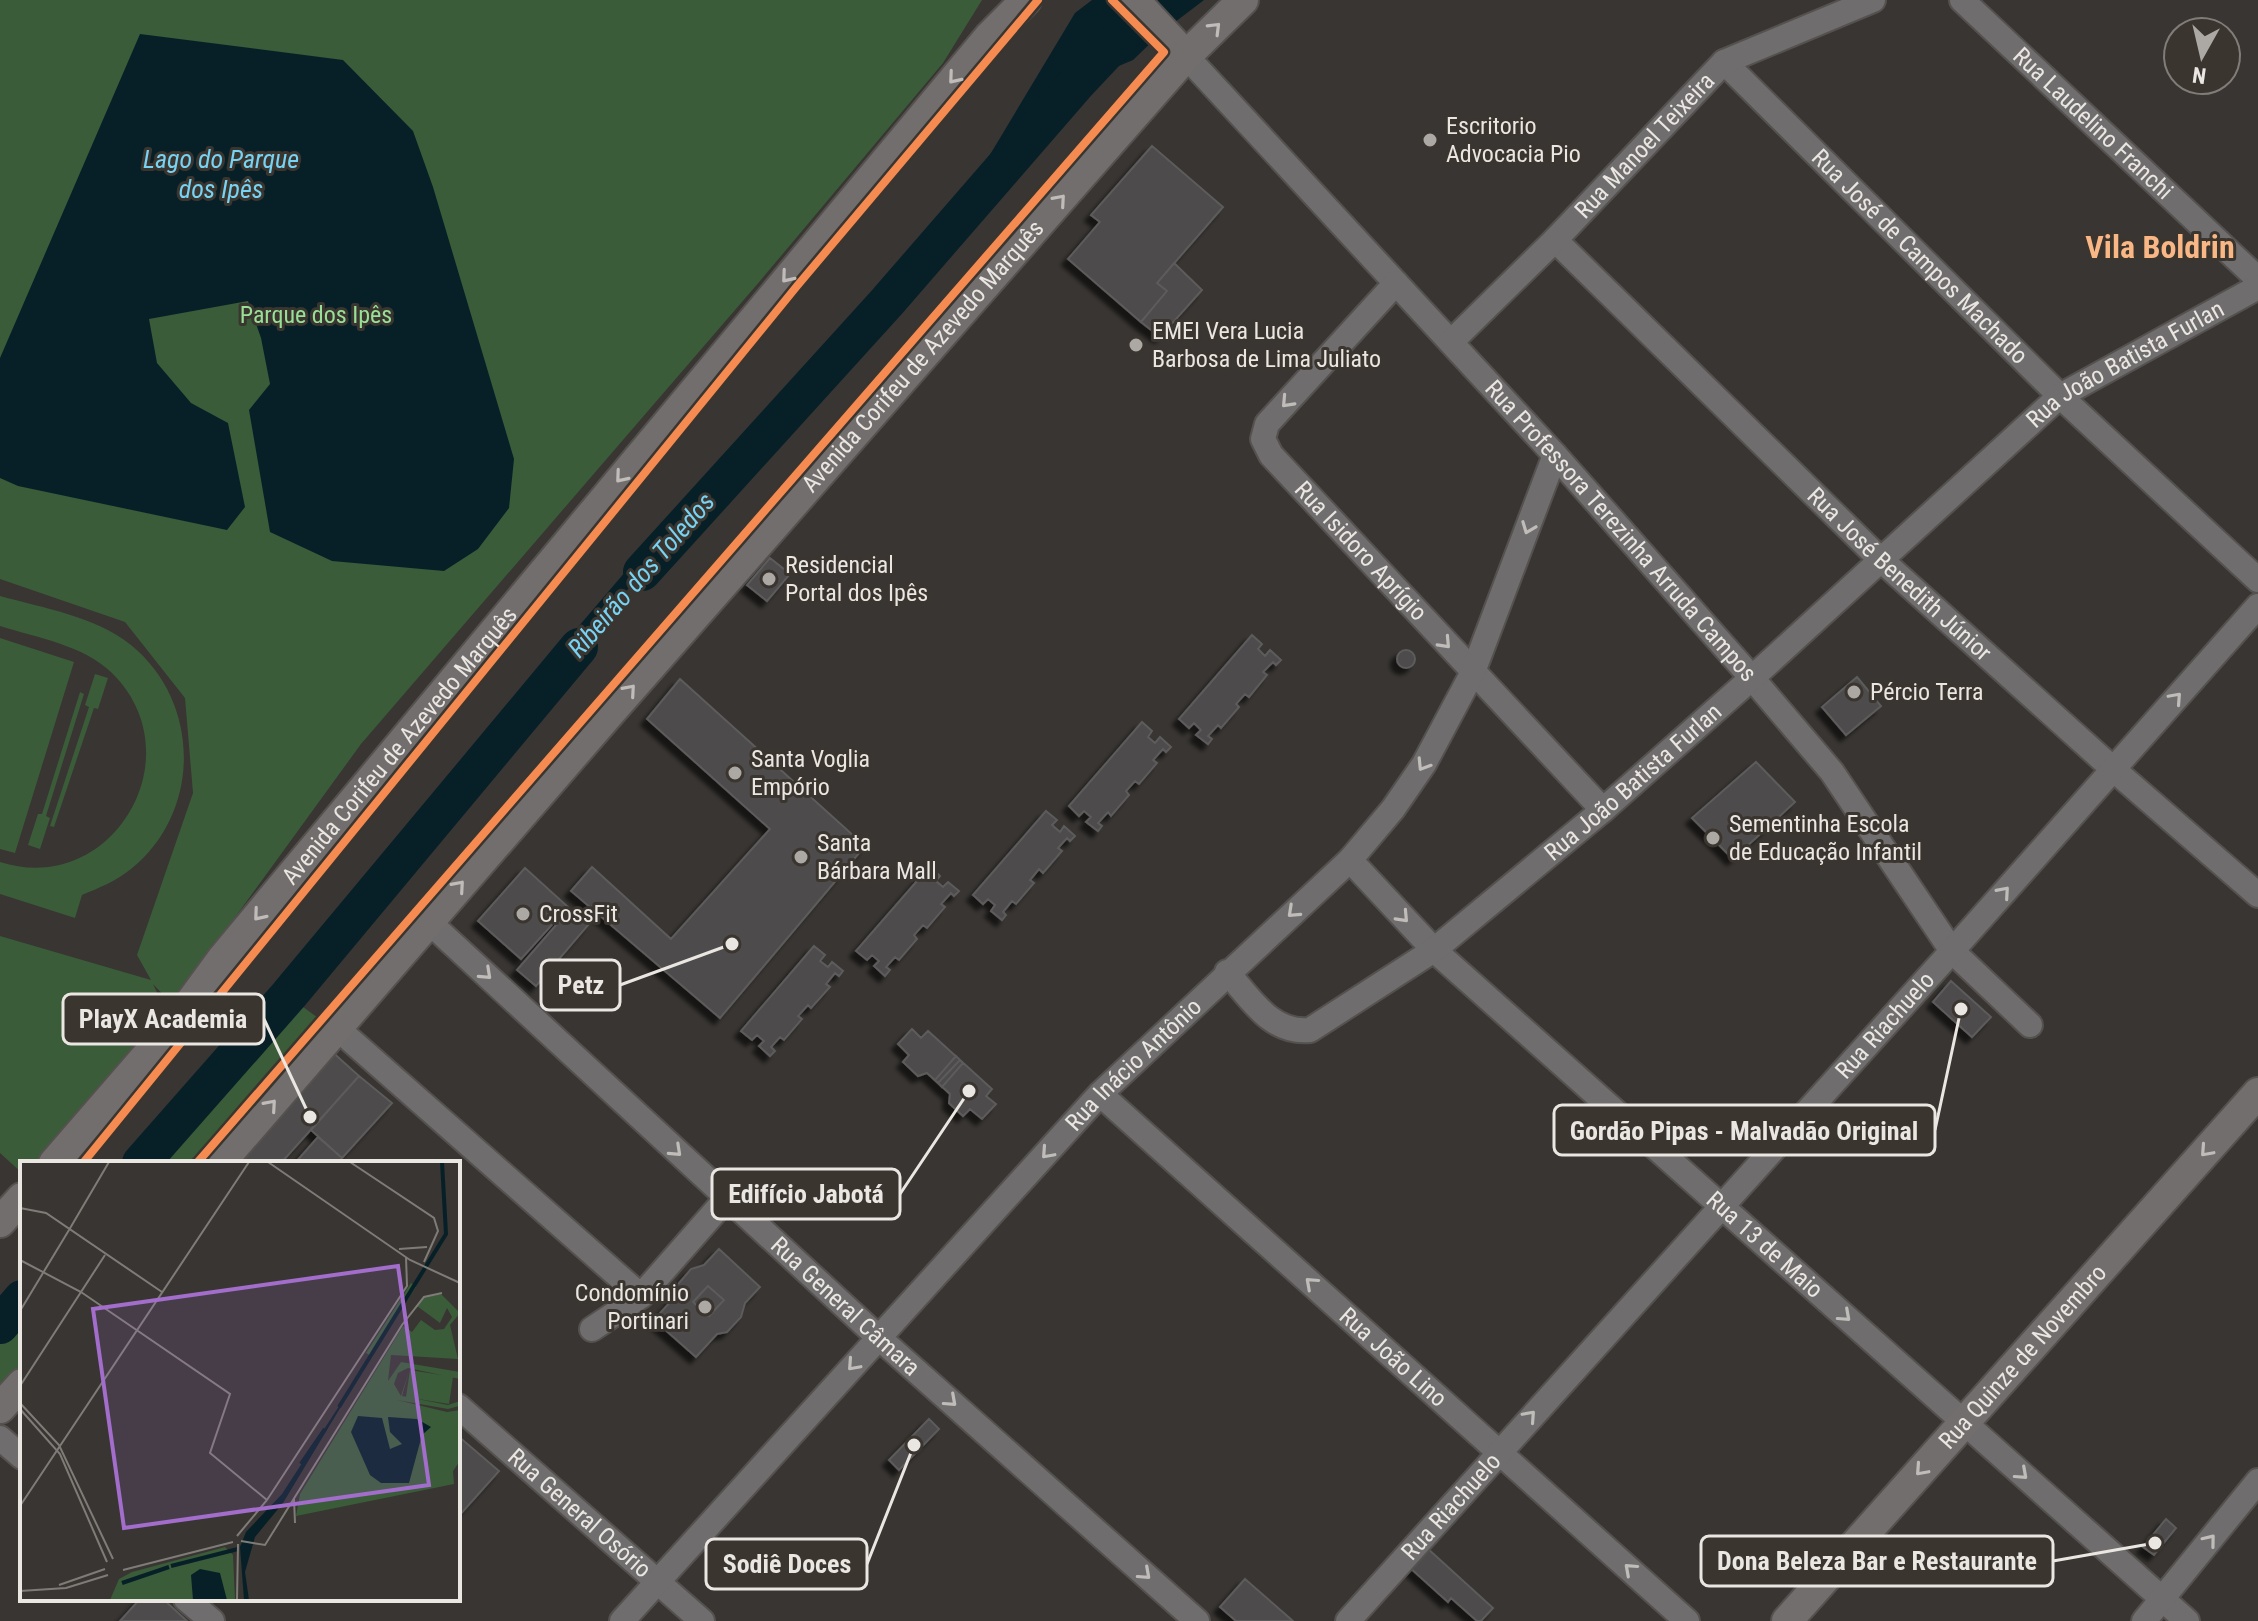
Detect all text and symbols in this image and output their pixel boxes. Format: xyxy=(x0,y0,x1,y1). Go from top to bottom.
north arrow xyxy=(2162,16,2242,96)
one-way arrow xyxy=(1205,23,1220,37)
street label: Rua Laudelino Franchi xyxy=(2007,42,2179,205)
text: N xyxy=(2191,62,2208,89)
street label: Rua Manoel Teixeira xyxy=(1569,67,1720,224)
one-way arrow xyxy=(949,69,964,84)
place label: Escritorio Advocacia Pio xyxy=(1446,112,1581,168)
marker: Escritorio Advocacia Pio xyxy=(1421,131,1439,149)
street label: Rua José de Campos Machado xyxy=(1806,143,2033,370)
water label: Lago do Parque dos Ipês xyxy=(143,144,299,204)
one-way arrow xyxy=(1050,195,1065,210)
street label: Avenida Corifeu de Azevedo Marquês xyxy=(796,214,1049,498)
district label: Vila Boldrin xyxy=(2085,228,2235,266)
one-way arrow xyxy=(782,268,797,283)
street label: Rua João Batista Furlan xyxy=(2021,295,2229,434)
park label: Parque dos Ipês xyxy=(240,301,392,329)
place label: EMEI Vera Lucia Barbosa de Lima Juliato xyxy=(1152,317,1381,373)
marker: EMEI Vera Lucia Barbosa de Lima Juliato xyxy=(1127,336,1145,354)
street label: Rua Professora Terezinha Arruda Campos xyxy=(1479,375,1762,687)
one-way arrow xyxy=(1282,393,1296,408)
one-way arrow xyxy=(616,468,631,483)
street label: Rua Isidoro Aprígio xyxy=(1289,476,1433,627)
street label: Rua José Benedith Júnior xyxy=(1802,482,1997,667)
water label: Ribeirão dos Toledos xyxy=(561,487,721,663)
one-way arrow xyxy=(1521,520,1538,534)
place label: Residencial Portal dos Ipês xyxy=(785,551,928,607)
marker: Residencial Portal dos Ipês xyxy=(760,570,778,588)
street label: Avenida Corifeu de Azevedo Marquês xyxy=(276,601,523,890)
one-way arrow xyxy=(1436,634,1451,648)
place label: Pércio Terra xyxy=(1870,678,1983,706)
marker: Pércio Terra xyxy=(1845,683,1863,701)
one-way arrow xyxy=(620,685,634,700)
one-way arrow xyxy=(2167,692,2181,707)
street label: Rua João Batista Furlan xyxy=(1539,698,1727,867)
place label: Santa Voglia Empório xyxy=(751,745,870,801)
one-way arrow xyxy=(1417,756,1432,771)
marker: Santa Voglia Empório xyxy=(726,764,744,782)
place label: Sementinha Escola de Educação Infantil xyxy=(1729,810,1922,866)
place label: Santa Bárbara Mall xyxy=(817,829,937,885)
marker: Sementinha Escola de Educação Infantil xyxy=(1704,829,1722,847)
marker: Santa Bárbara Mall xyxy=(792,848,810,866)
one-way arrow xyxy=(449,880,463,895)
one-way arrow xyxy=(1994,887,2009,902)
place label: CrossFit xyxy=(539,900,618,928)
one-way arrow xyxy=(1287,903,1302,917)
marker: CrossFit xyxy=(514,905,532,923)
one-way arrow xyxy=(254,906,269,920)
one-way arrow xyxy=(1394,907,1408,922)
callout: Petz xyxy=(541,960,620,1010)
one-way arrow xyxy=(476,964,491,978)
street label: Rua Riachuelo xyxy=(1830,966,1940,1085)
text: Petz xyxy=(558,970,604,1000)
street label: Rua Inácio Antônio xyxy=(1060,992,1207,1136)
callout: PlayX Academia xyxy=(63,994,264,1044)
text: PlayX Academia xyxy=(79,1004,247,1034)
one-way arrow xyxy=(262,1099,276,1114)
callout: Gordão Pipas - Malvadão Original xyxy=(1554,1105,1935,1155)
text: Gordão Pipas - Malvadão Original xyxy=(1570,1116,1918,1146)
one-way arrow xyxy=(667,1141,681,1156)
one-way arrow xyxy=(2201,1141,2216,1156)
one-way arrow xyxy=(1042,1143,1056,1158)
inset map xyxy=(20,1161,460,1601)
callout: Edifício Jabotá xyxy=(712,1169,900,1219)
text: Edifício Jabotá xyxy=(728,1179,884,1209)
street label: Rua 13 de Maio xyxy=(1701,1185,1829,1304)
street label: Rua General Câmara xyxy=(765,1231,926,1382)
street label: Rua Quinze de Novembro xyxy=(1933,1259,2112,1455)
one-way arrow xyxy=(1306,1278,1321,1292)
place label: Condomínio Portinari xyxy=(575,1279,689,1335)
marker: Condomínio Portinari xyxy=(696,1298,714,1316)
street label: Rua João Lino xyxy=(1334,1302,1453,1413)
one-way arrow xyxy=(1836,1307,1850,1322)
one-way arrow xyxy=(848,1356,862,1371)
one-way arrow xyxy=(941,1392,956,1406)
one-way arrow xyxy=(1521,1411,1535,1426)
street label: Rua General Osório xyxy=(502,1443,657,1584)
street label: Rua Riachuelo xyxy=(1396,1447,1506,1566)
one-way arrow xyxy=(1916,1461,1931,1476)
one-way arrow xyxy=(2012,1464,2027,1479)
one-way arrow xyxy=(2200,1535,2215,1549)
callout: Dona Beleza Bar e Restaurante xyxy=(1701,1536,2053,1586)
callout: Sodiê Doces xyxy=(706,1539,867,1589)
text: Dona Beleza Bar e Restaurante xyxy=(1717,1546,2037,1576)
text: Sodiê Doces xyxy=(723,1549,851,1579)
one-way arrow xyxy=(1624,1564,1639,1578)
one-way arrow xyxy=(1135,1565,1150,1579)

